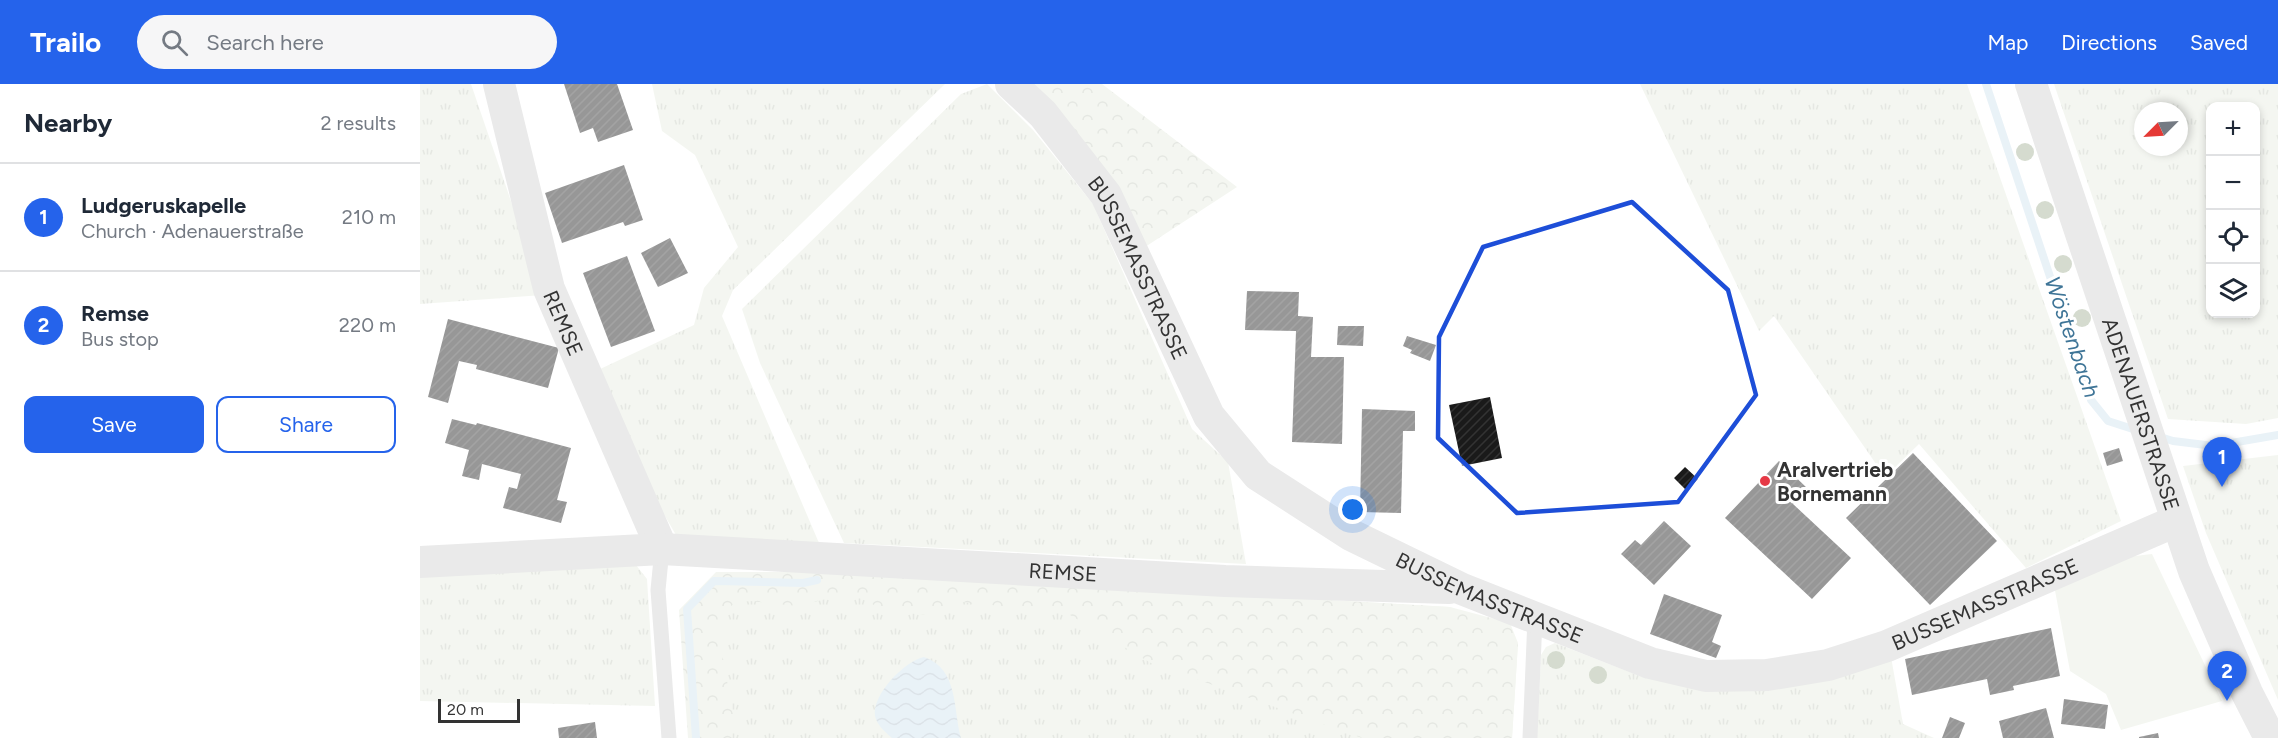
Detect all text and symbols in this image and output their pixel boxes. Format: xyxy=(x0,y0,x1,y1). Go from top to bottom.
search box xyxy=(137,15,557,69)
text: Trailo xyxy=(30,25,101,59)
icon: search xyxy=(158,26,191,59)
text: Search here xyxy=(206,29,324,56)
text: Map xyxy=(1987,30,2028,55)
text: Directions xyxy=(2061,30,2157,55)
text: Saved xyxy=(2190,30,2248,55)
north arrow xyxy=(2134,102,2188,156)
map controls xyxy=(2206,102,2260,318)
button: + xyxy=(2206,102,2260,156)
text: Nearby xyxy=(24,107,112,139)
text: 2 results xyxy=(320,111,396,135)
button: − xyxy=(2206,156,2260,210)
street label: BUSSEMASSTRASSE xyxy=(1083,171,1193,363)
text: Ludgeruskapelle xyxy=(81,192,246,219)
text: 1 xyxy=(39,205,48,229)
text: 210 m xyxy=(342,205,396,229)
button: locate xyxy=(2206,210,2260,264)
text: Church · Adenauerstraße xyxy=(81,219,304,243)
button: layers xyxy=(2206,264,2260,318)
water label: Wöstenbach xyxy=(2039,273,2105,401)
street label: REMSE xyxy=(539,286,589,359)
text: Remse xyxy=(81,300,149,327)
text: 2 xyxy=(38,313,49,337)
text: 220 m xyxy=(339,313,396,337)
street label: ADENAUERSTRASSE xyxy=(2098,314,2185,514)
text: Bus stop xyxy=(81,327,159,351)
button: Save xyxy=(24,396,204,453)
button: Share xyxy=(216,396,396,453)
pin: 1 xyxy=(2202,438,2242,487)
place label: Aralvertrieb Bornemann xyxy=(1777,457,1893,506)
marker: Aralvertrieb Bornemann xyxy=(1758,474,1772,488)
your location xyxy=(1338,495,1367,524)
street label: BUSSEMASSTRASSE xyxy=(1392,546,1587,648)
street label: BUSSEMASSTRASSE xyxy=(1888,552,2082,655)
street label: REMSE xyxy=(1028,557,1098,586)
pin: 2 xyxy=(2208,652,2246,701)
scale bar xyxy=(438,696,520,724)
text: 20 m xyxy=(447,700,484,719)

